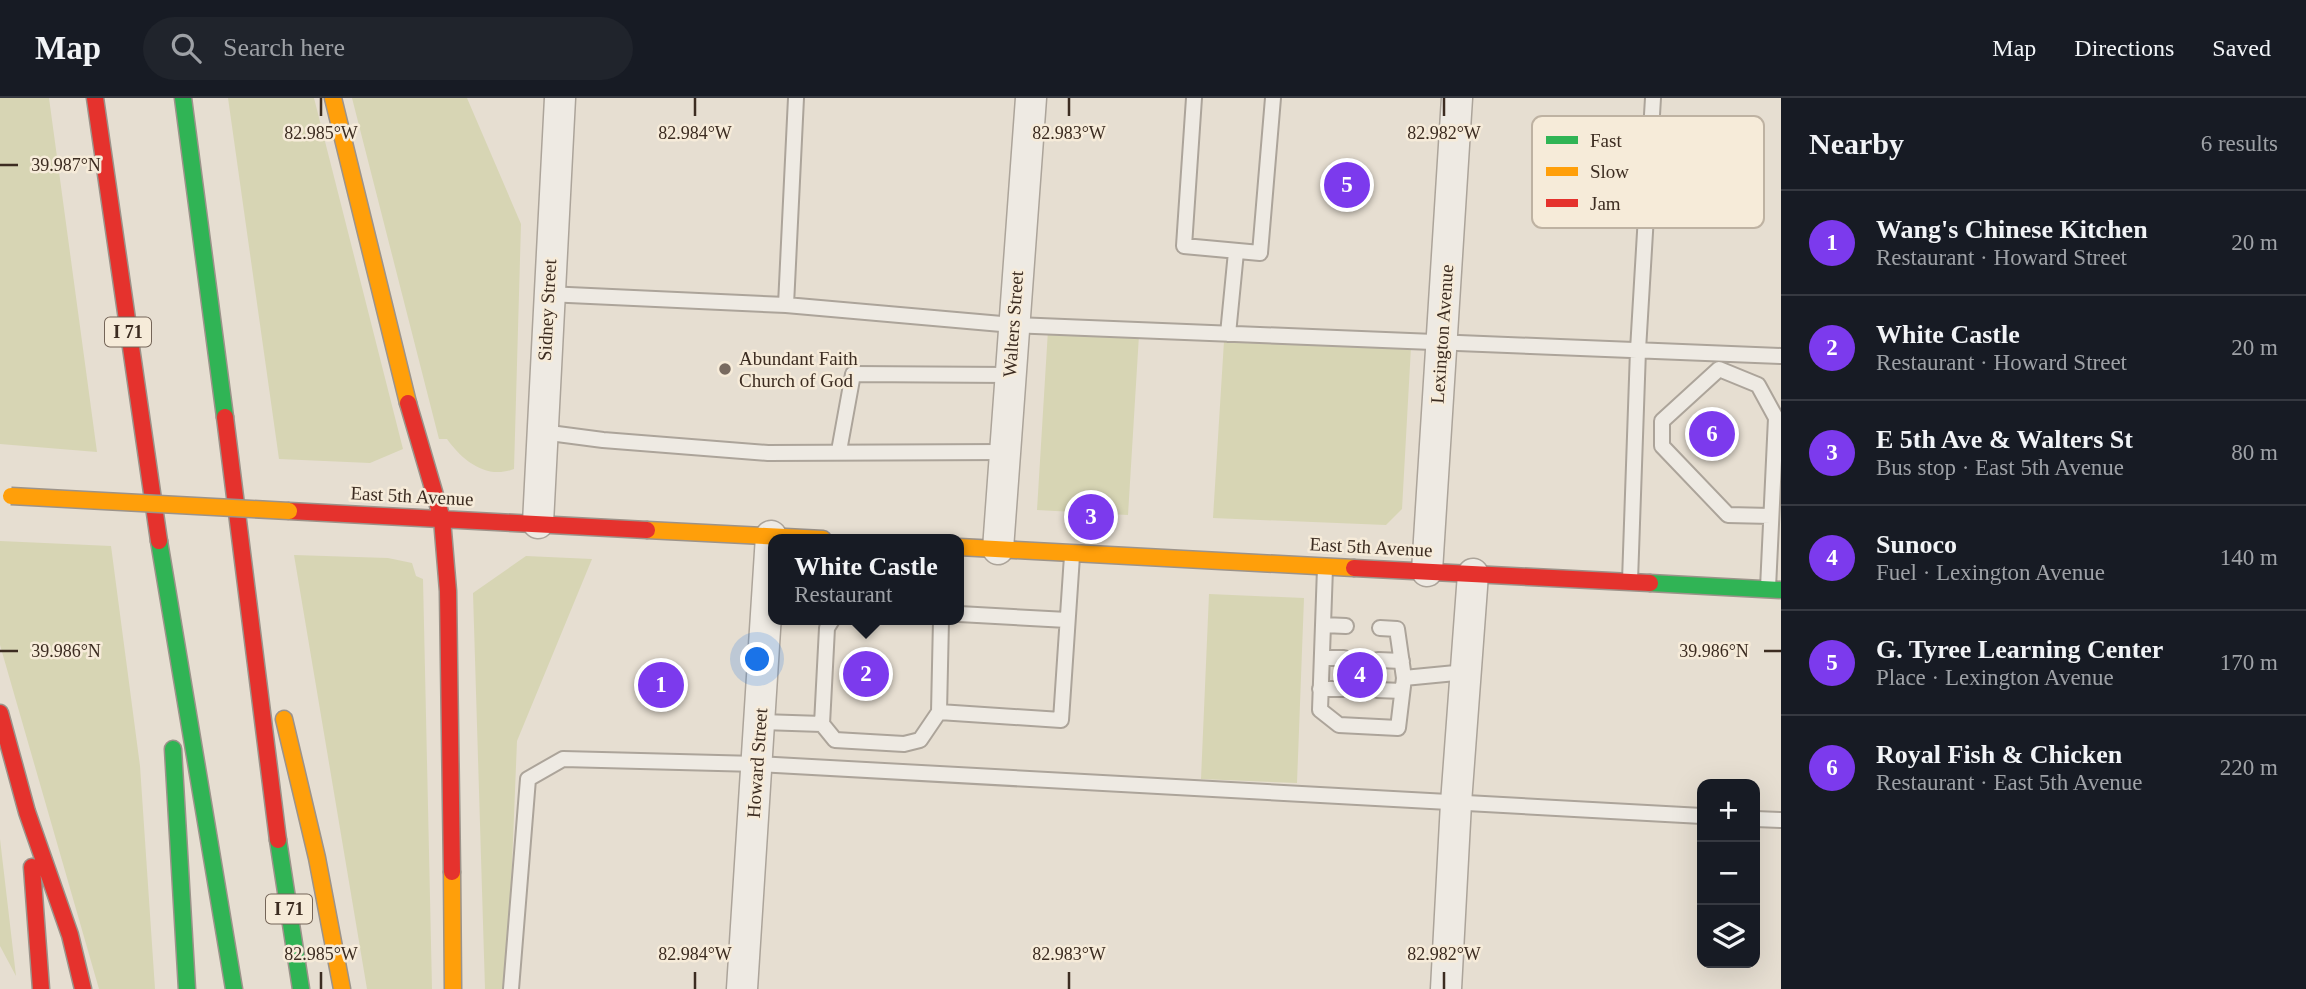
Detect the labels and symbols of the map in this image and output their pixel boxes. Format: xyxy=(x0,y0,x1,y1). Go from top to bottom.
legend xyxy=(1532,116,1764,228)
text: 82.985°W xyxy=(284,123,358,143)
text: 82.984°W xyxy=(658,123,732,143)
text: 82.983°W xyxy=(1032,123,1106,143)
text: 82.982°W xyxy=(1407,123,1481,143)
text: Fast xyxy=(1590,130,1622,151)
text: 39.987°N xyxy=(31,155,101,175)
pin: 5 xyxy=(1324,159,1370,211)
text: Slow xyxy=(1590,161,1629,182)
text: Jam xyxy=(1590,193,1621,214)
street label: Sidney Street xyxy=(534,258,560,361)
street label: Lexington Avenue xyxy=(1427,264,1457,404)
street label: Walters Street xyxy=(999,269,1027,378)
road number: I 71 xyxy=(105,318,151,346)
place label: Abundant Faith Church of God xyxy=(739,348,858,391)
marker: Abundant Faith Church of God xyxy=(717,361,733,377)
pin: 6 xyxy=(1689,408,1735,460)
street label: East 5th Avenue xyxy=(350,482,474,510)
pin: 3 xyxy=(1068,491,1114,543)
street label: East 5th Avenue xyxy=(1309,533,1433,561)
text: 39.986°N xyxy=(31,641,101,661)
text: 39.986°N xyxy=(1679,641,1749,661)
your location xyxy=(740,642,774,676)
pin: 2 xyxy=(843,648,889,700)
pin: 4 xyxy=(1337,649,1383,701)
pin: 1 xyxy=(638,659,684,711)
street label: Howard Street xyxy=(743,707,771,819)
road number: I 71 xyxy=(266,894,312,924)
text: 82.985°W xyxy=(284,944,358,964)
text: 82.984°W xyxy=(658,944,732,964)
text: 82.983°W xyxy=(1032,944,1106,964)
text: 82.982°W xyxy=(1407,944,1481,964)

